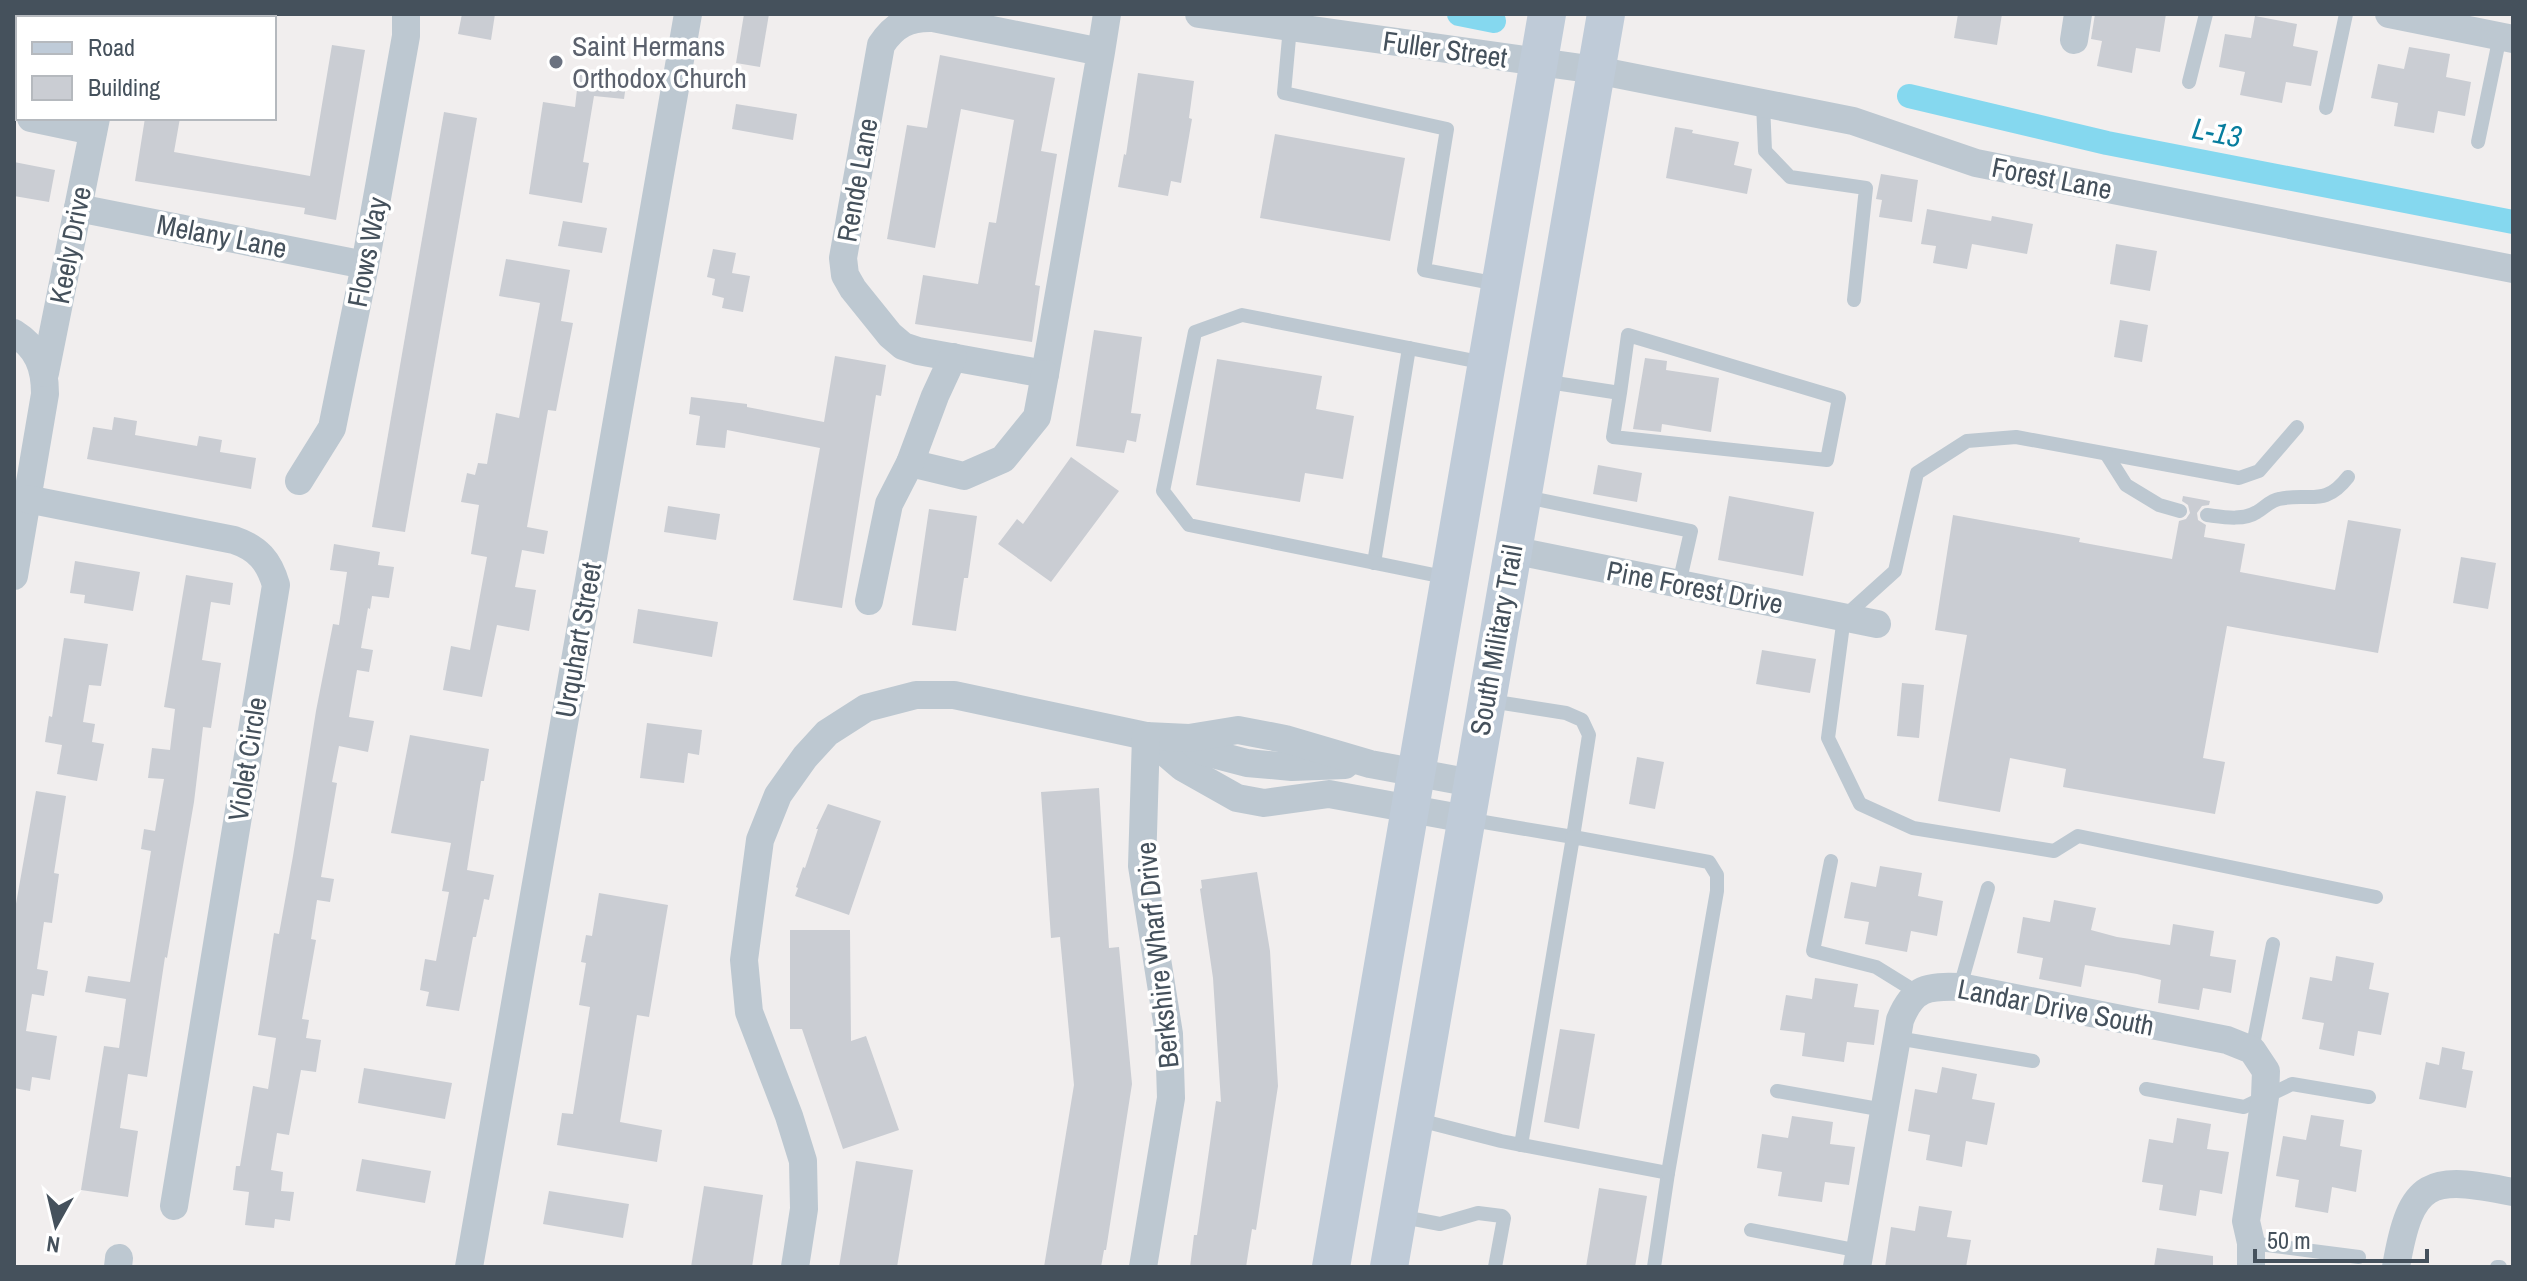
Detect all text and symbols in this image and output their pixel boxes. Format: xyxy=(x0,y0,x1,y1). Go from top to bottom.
legend xyxy=(16,16,276,120)
street label: Fuller Street xyxy=(1380,21,1510,77)
place label: Saint Hermans Orthodox Church xyxy=(572,27,747,97)
text: Road xyxy=(88,31,135,63)
marker: Saint Hermans Orthodox Church xyxy=(547,53,565,71)
text: Building xyxy=(88,71,160,103)
water label: L-13 xyxy=(2189,108,2245,156)
street label: Rende Lane xyxy=(827,115,887,245)
street label: Forest Lane xyxy=(1989,148,2115,208)
street label: Keely Drive xyxy=(40,183,100,307)
street label: Flows Way xyxy=(338,193,396,310)
street label: Melany Lane xyxy=(154,205,290,267)
street label: South Military Trail xyxy=(1461,542,1531,738)
street label: Pine Forest Drive xyxy=(1604,551,1786,623)
street label: Urquhart Street xyxy=(546,559,610,721)
street label: Violet Circle xyxy=(218,694,276,824)
street label: Berkshire Wharf Drive xyxy=(1126,840,1188,1070)
street label: Landar Drive South xyxy=(1955,969,2157,1045)
north arrow xyxy=(16,1185,96,1265)
scale bar xyxy=(2255,1213,2427,1263)
text: 50 m xyxy=(2267,1224,2311,1256)
text: N xyxy=(45,1229,62,1261)

